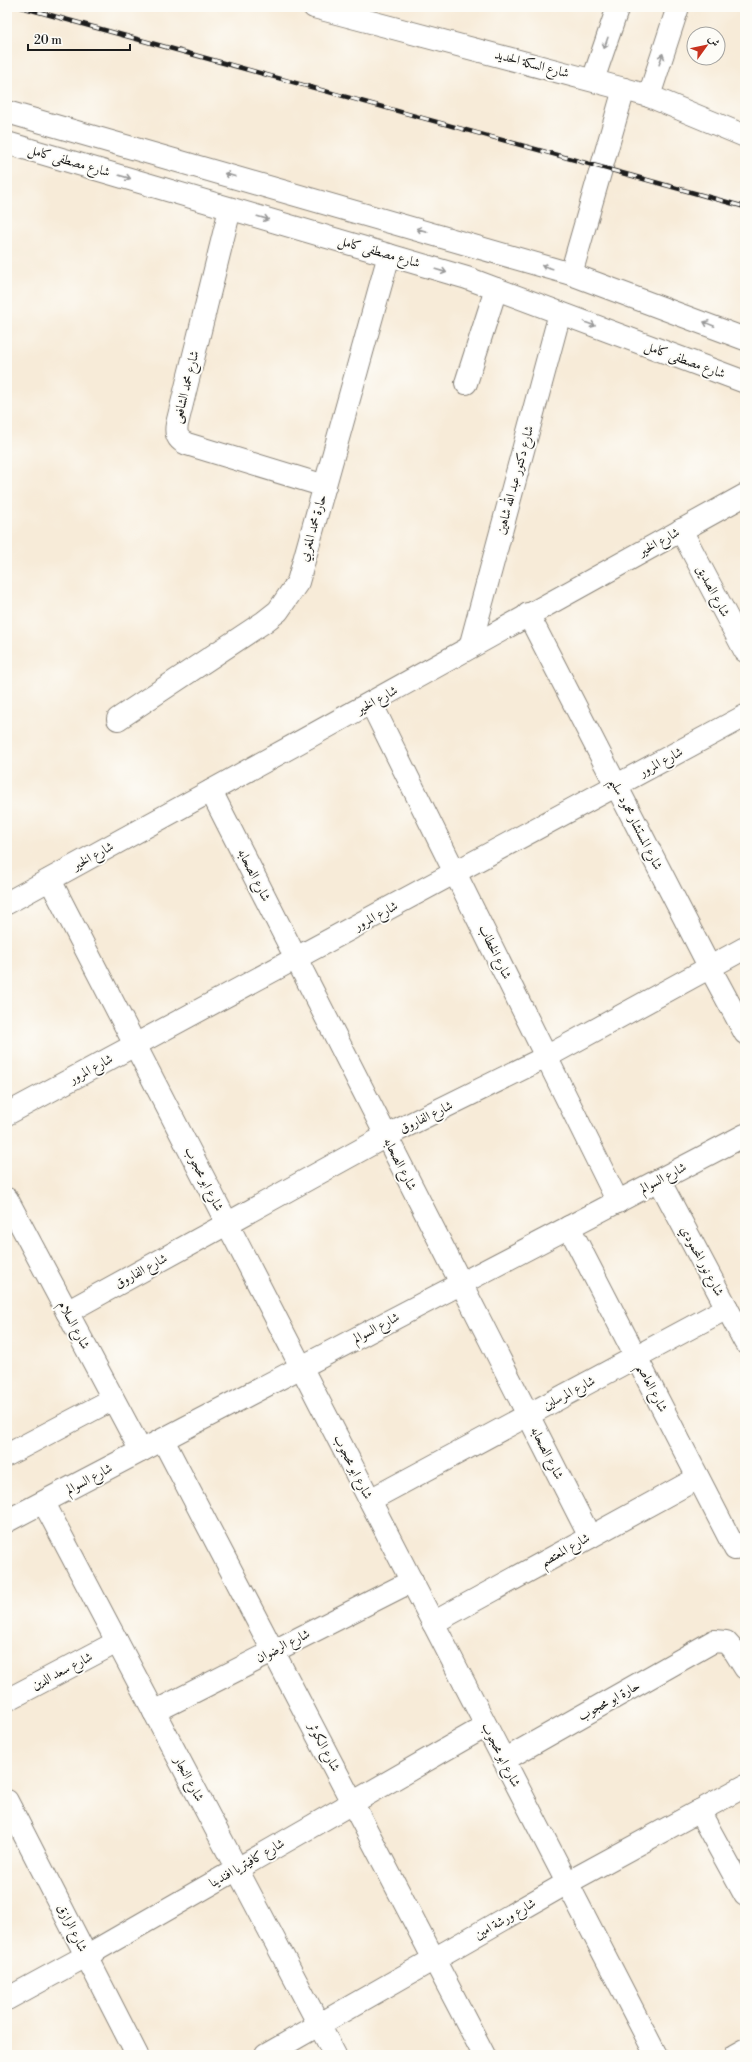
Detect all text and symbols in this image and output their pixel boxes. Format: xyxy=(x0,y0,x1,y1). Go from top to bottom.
scale bar xyxy=(28,26,130,52)
north arrow xyxy=(686,26,726,66)
text: 20 m xyxy=(34,33,62,48)
text: ش xyxy=(705,33,722,50)
one-way arrow xyxy=(602,37,609,50)
street label: شارع السكة الحديد xyxy=(492,46,571,85)
one-way arrow xyxy=(658,53,665,66)
street label: شارع مصطفى كامل xyxy=(25,142,112,183)
one-way arrow xyxy=(223,171,236,178)
one-way arrow xyxy=(118,174,131,181)
one-way arrow xyxy=(256,215,269,222)
one-way arrow xyxy=(416,226,429,233)
street label: شارع مصطفى كامل xyxy=(335,233,422,274)
one-way arrow xyxy=(540,263,553,270)
one-way arrow xyxy=(435,268,448,275)
one-way arrow xyxy=(703,320,715,328)
one-way arrow xyxy=(584,321,596,329)
street label: شارع مصطفى كامل xyxy=(641,338,728,385)
street label: شارع محمد الشافعى xyxy=(169,349,206,426)
street label: شارع دكتور عبد الله شاهين xyxy=(490,423,540,537)
street label: حارة محمد المغربي xyxy=(296,492,333,564)
street label: شارع الخير xyxy=(634,524,684,563)
street label: شارع الصديق xyxy=(690,562,733,621)
street label: شارع الخير xyxy=(352,682,402,721)
street label: شارع المرور xyxy=(634,744,687,784)
street label: شارع المستشار محمود سليم xyxy=(601,775,666,875)
street label: شارع الخير xyxy=(68,838,118,877)
street label: شارع الصحابه xyxy=(231,846,274,905)
street label: شارع المرور xyxy=(349,898,402,938)
street label: شارع الخطاب xyxy=(472,922,515,983)
street label: شارع المرور xyxy=(64,1051,117,1091)
street label: شارع الفاروق xyxy=(397,1097,457,1140)
street label: شارع الصحابه xyxy=(377,1135,420,1194)
street label: شارع ابو محجوب xyxy=(178,1144,227,1215)
street label: شارع السوالم xyxy=(637,1159,691,1200)
street label: شارع نور المحمودي xyxy=(674,1223,727,1300)
street label: شارع الفاروق xyxy=(112,1250,172,1295)
street label: شارع السلام xyxy=(52,1298,93,1353)
street label: شارع السوالم xyxy=(350,1309,404,1350)
street label: شارع العاصم xyxy=(629,1361,671,1417)
street label: شارع المرسلين xyxy=(540,1373,599,1416)
street label: شارع الصحابه xyxy=(524,1424,567,1483)
street label: شارع ابو محجوب xyxy=(327,1432,376,1503)
street label: شارع السوالم xyxy=(63,1460,117,1501)
street label: شارع المعتصم xyxy=(537,1530,595,1575)
street label: شارع الرضوان xyxy=(253,1626,314,1669)
street label: شارع سعد الدين xyxy=(29,1649,97,1696)
street label: حارة ابو محجوب xyxy=(575,1677,643,1725)
street label: شارع الكوثر xyxy=(301,1718,343,1775)
street label: شارع ابو محجوب xyxy=(475,1720,524,1791)
street label: شارع النجار xyxy=(167,1752,207,1806)
street label: شارع كافيتريا افندينا xyxy=(207,1835,289,1894)
street label: شارع ورشة امين xyxy=(471,1895,540,1946)
street label: شارع الرازق xyxy=(50,1901,91,1956)

